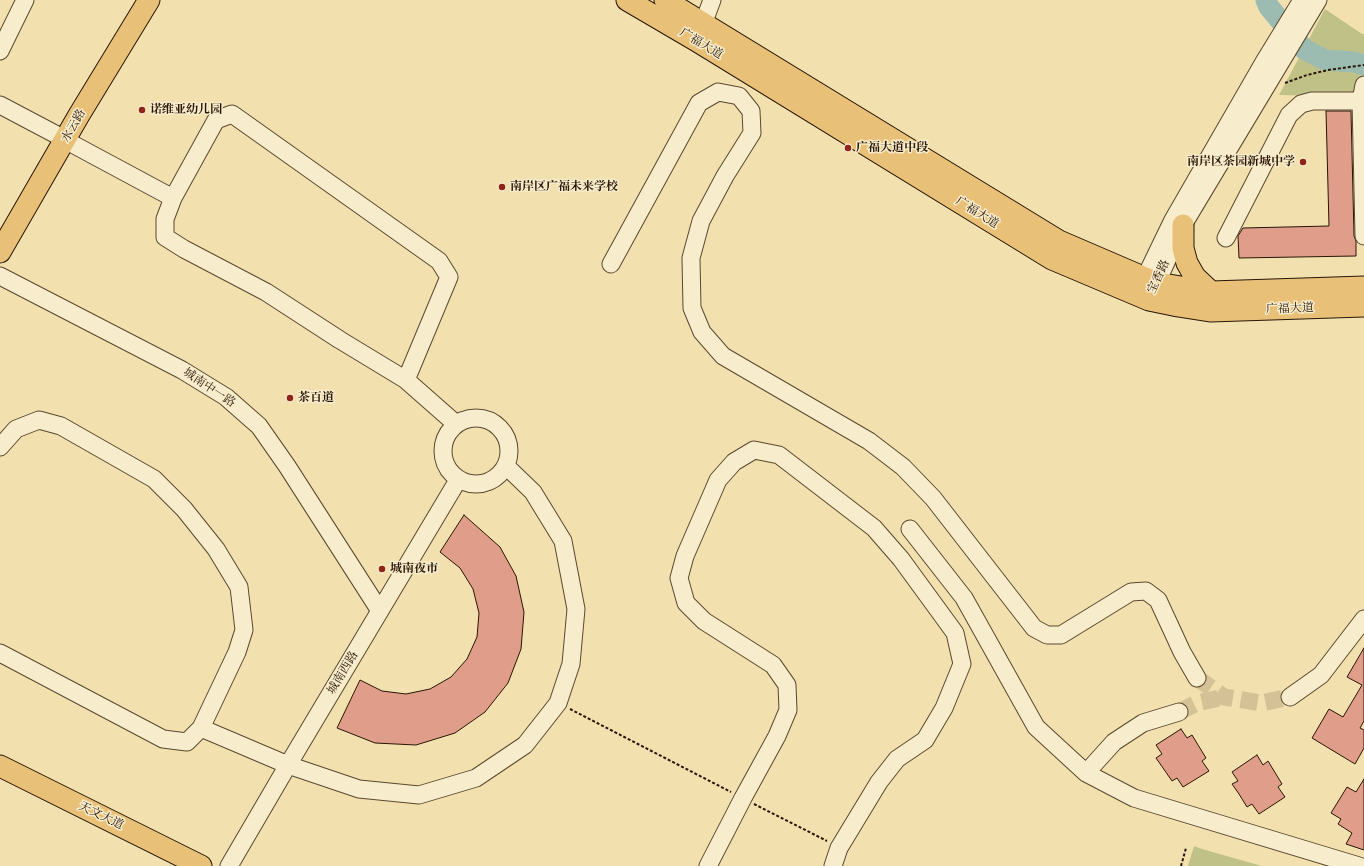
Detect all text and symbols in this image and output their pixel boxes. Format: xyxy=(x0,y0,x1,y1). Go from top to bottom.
street label: 广福大道 xyxy=(677,25,725,63)
place label: 诺维亚幼儿园 xyxy=(150,103,222,117)
marker: 诺维亚幼儿园 xyxy=(137,105,147,115)
street label: 水云路 xyxy=(59,107,89,145)
place label: 广福大道中段 xyxy=(856,141,928,155)
marker: 广福大道中段 xyxy=(843,143,853,153)
place label: 南岸区茶园新城中学 xyxy=(1187,155,1295,169)
marker: 南岸区茶园新城中学 xyxy=(1298,157,1308,167)
place label: 南岸区广福未来学校 xyxy=(510,180,618,194)
marker: 南岸区广福未来学校 xyxy=(497,182,507,192)
street label: 广福大道 xyxy=(953,194,1001,232)
street label: 宝香路 xyxy=(1145,258,1173,296)
street label: 广福大道 xyxy=(1266,301,1314,317)
street label: 城南中一路 xyxy=(180,365,238,411)
place label: 茶百道 xyxy=(298,391,334,405)
marker: 茶百道 xyxy=(285,393,295,403)
place label: 城南夜市 xyxy=(390,562,438,576)
marker: 城南夜市 xyxy=(377,564,387,574)
street label: 城南西路 xyxy=(324,649,362,697)
street label: 天文大道 xyxy=(76,799,126,833)

